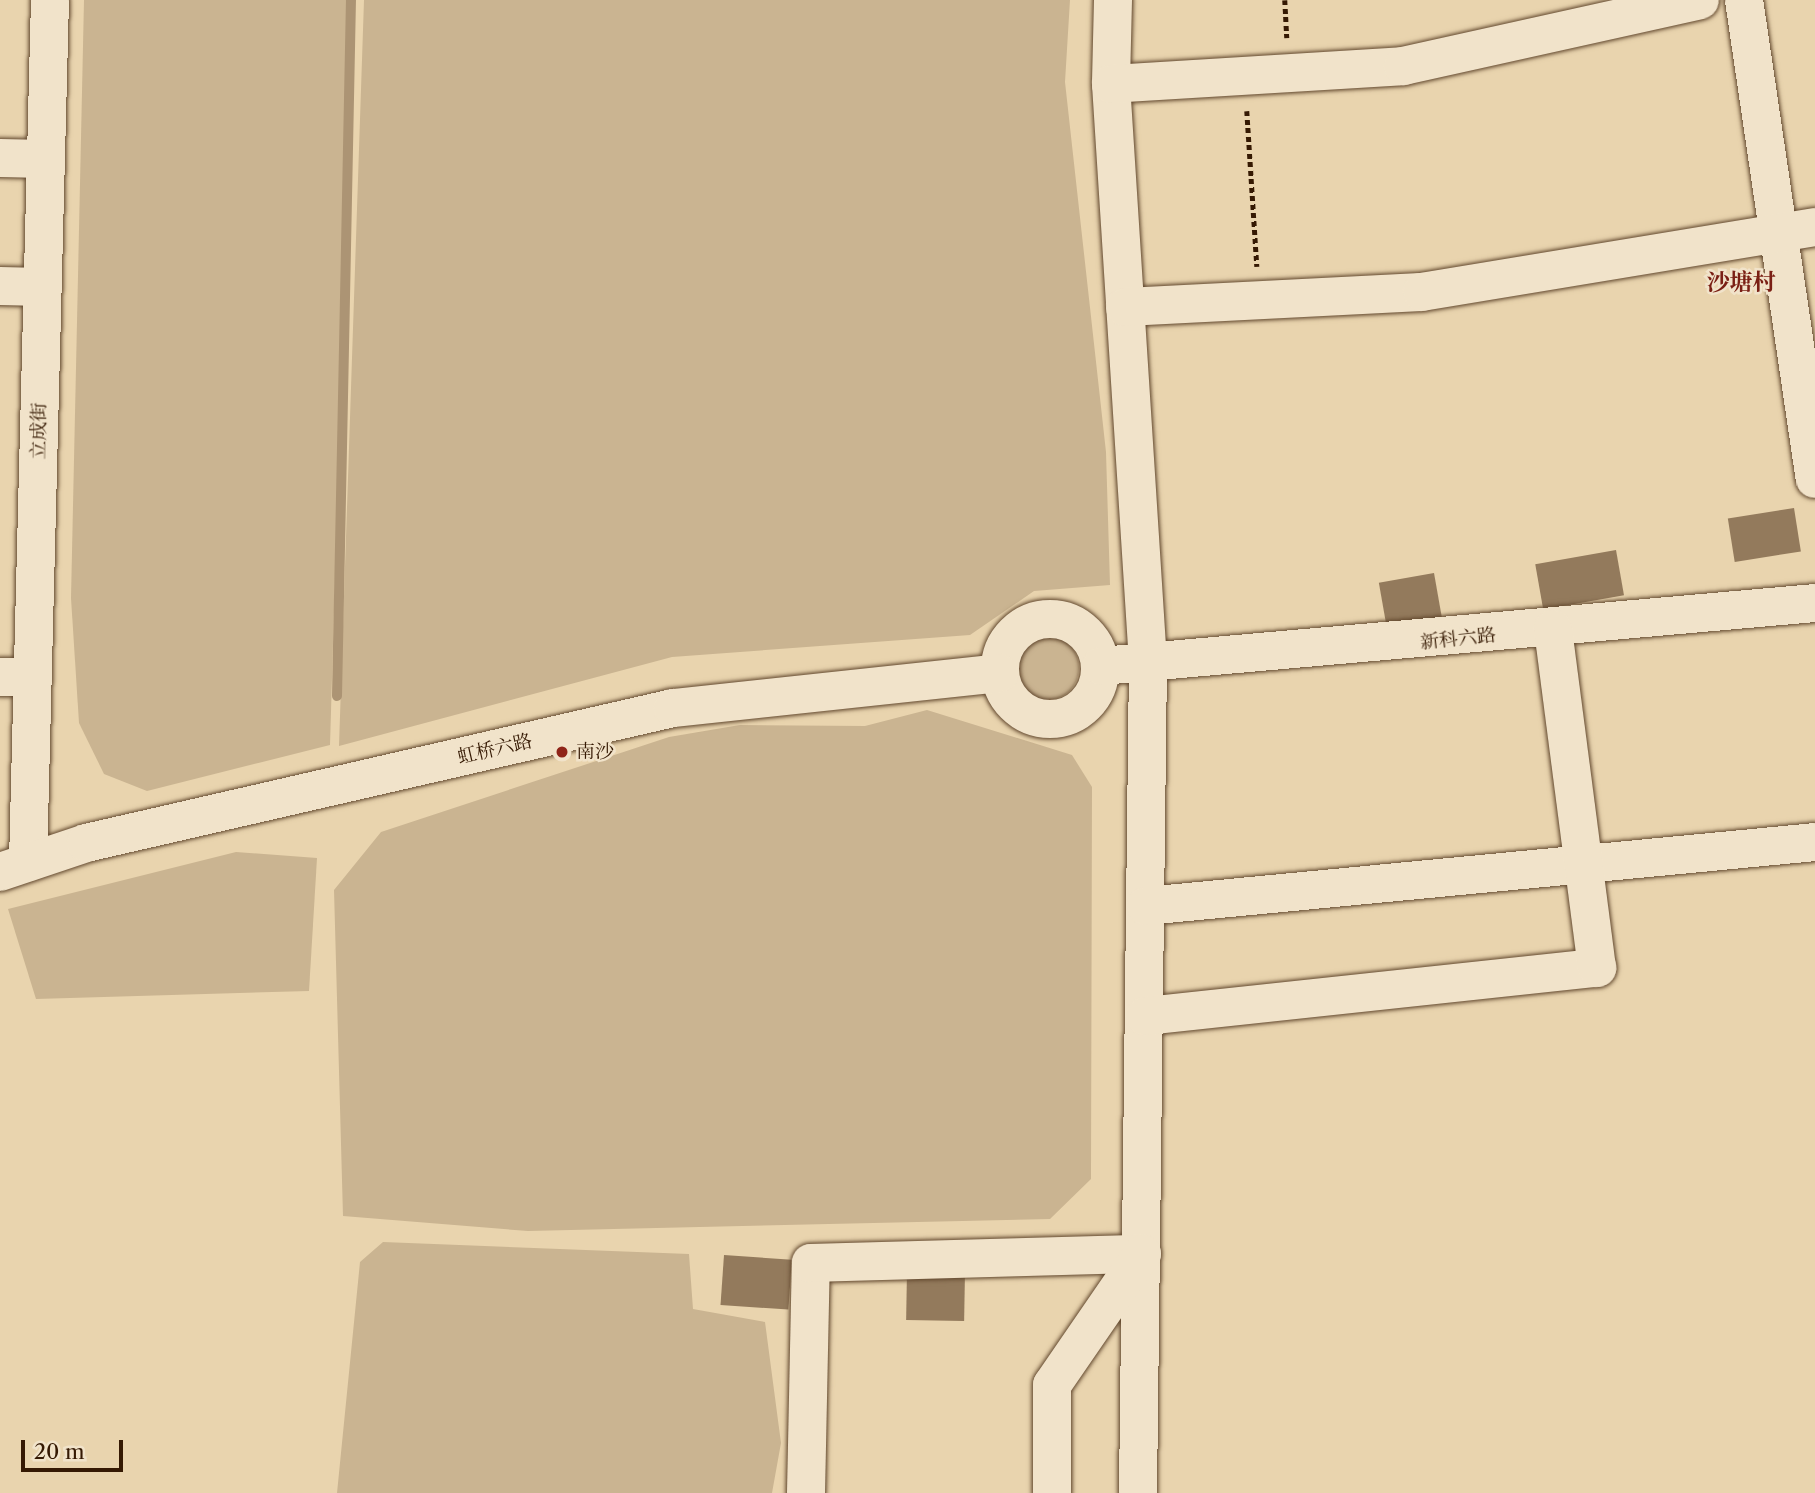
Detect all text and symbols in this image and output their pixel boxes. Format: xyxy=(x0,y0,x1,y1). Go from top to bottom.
district label: 沙塘村 xyxy=(1707,268,1775,296)
street label: 立成街 xyxy=(27,402,51,460)
street label: 新科六路 xyxy=(1419,624,1497,654)
street label: 虹桥六路 xyxy=(455,729,535,769)
place label: 南沙 xyxy=(576,741,614,763)
marker: 南沙 xyxy=(554,744,570,760)
scale bar xyxy=(24,1426,126,1470)
text: 20 m xyxy=(34,1439,85,1464)

